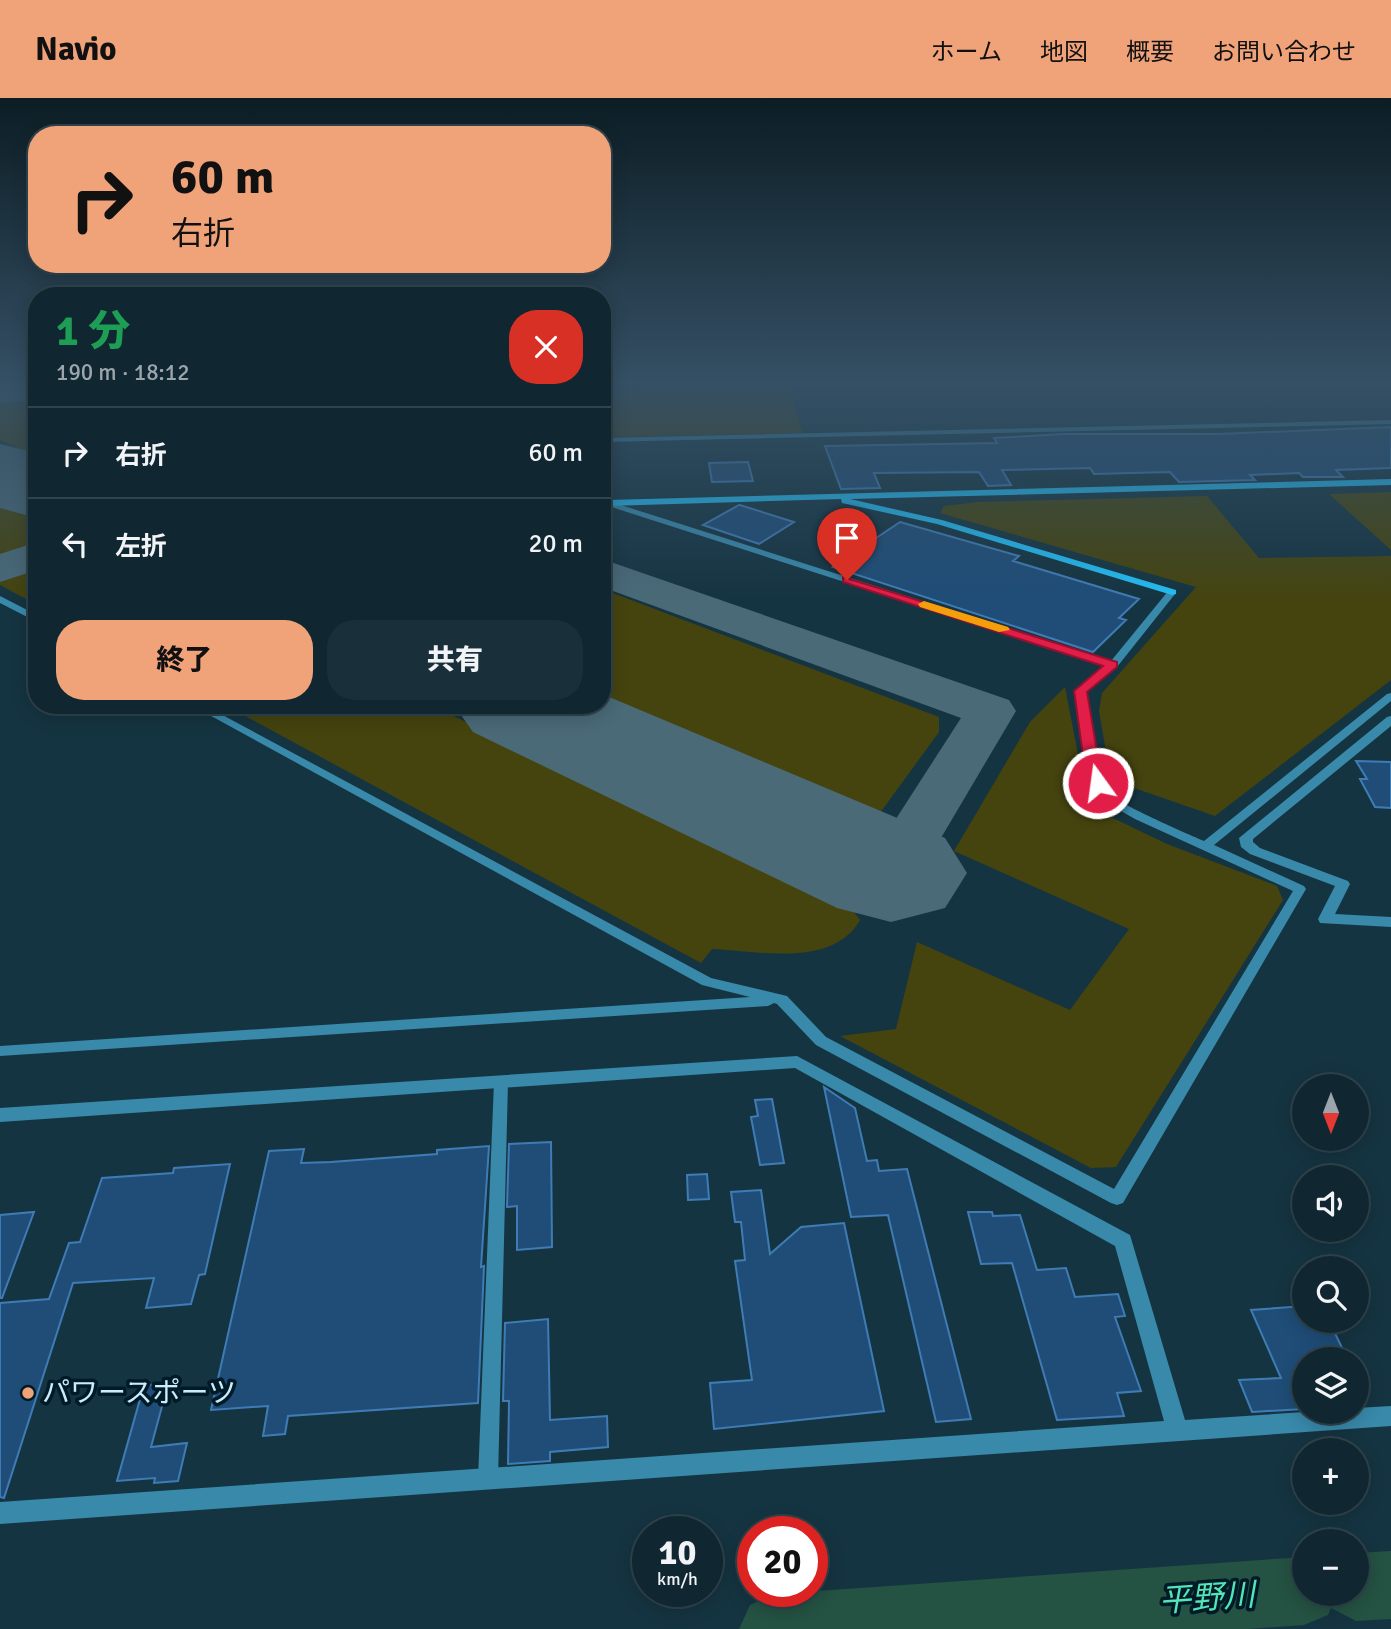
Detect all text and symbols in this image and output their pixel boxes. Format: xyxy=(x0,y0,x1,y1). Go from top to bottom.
text: Navio xyxy=(35,29,117,70)
text: ホーム xyxy=(931,37,1002,67)
text: 地図 xyxy=(1040,37,1088,67)
text: 概要 xyxy=(1126,37,1174,67)
text: お問い合わせ xyxy=(1212,37,1356,67)
text: 60 m xyxy=(171,147,274,207)
icon: right xyxy=(56,154,147,245)
text: 右折 xyxy=(171,214,235,253)
text: 1 分 xyxy=(56,306,130,357)
button: close xyxy=(509,310,583,384)
text: 190 m · 18:12 xyxy=(56,358,190,387)
icon: right xyxy=(56,434,94,472)
text: 60 m xyxy=(528,437,583,469)
text: 右折 xyxy=(115,440,167,472)
pin xyxy=(817,508,877,580)
icon: arrive xyxy=(828,519,866,557)
icon: left xyxy=(56,525,94,563)
text: 20 m xyxy=(528,528,583,560)
text: 左折 xyxy=(115,531,167,563)
button: 終了 xyxy=(56,620,313,700)
button: 共有 xyxy=(327,620,583,700)
position arrow xyxy=(1061,746,1135,820)
north arrow xyxy=(1292,1074,1368,1152)
map controls xyxy=(1292,1074,1369,1606)
button: sound xyxy=(1292,1165,1369,1242)
button: search xyxy=(1292,1256,1369,1333)
button: layers xyxy=(1292,1347,1369,1424)
place label: パワースポーツ xyxy=(42,1376,236,1410)
marker: パワースポーツ xyxy=(20,1385,36,1401)
button: + xyxy=(1292,1438,1369,1515)
speed limit sign: 20 xyxy=(737,1516,828,1607)
button: − xyxy=(1292,1529,1369,1606)
text: 10 xyxy=(659,1531,696,1574)
text: km/h xyxy=(657,1568,698,1590)
water label: 平野川 xyxy=(1158,1575,1259,1621)

